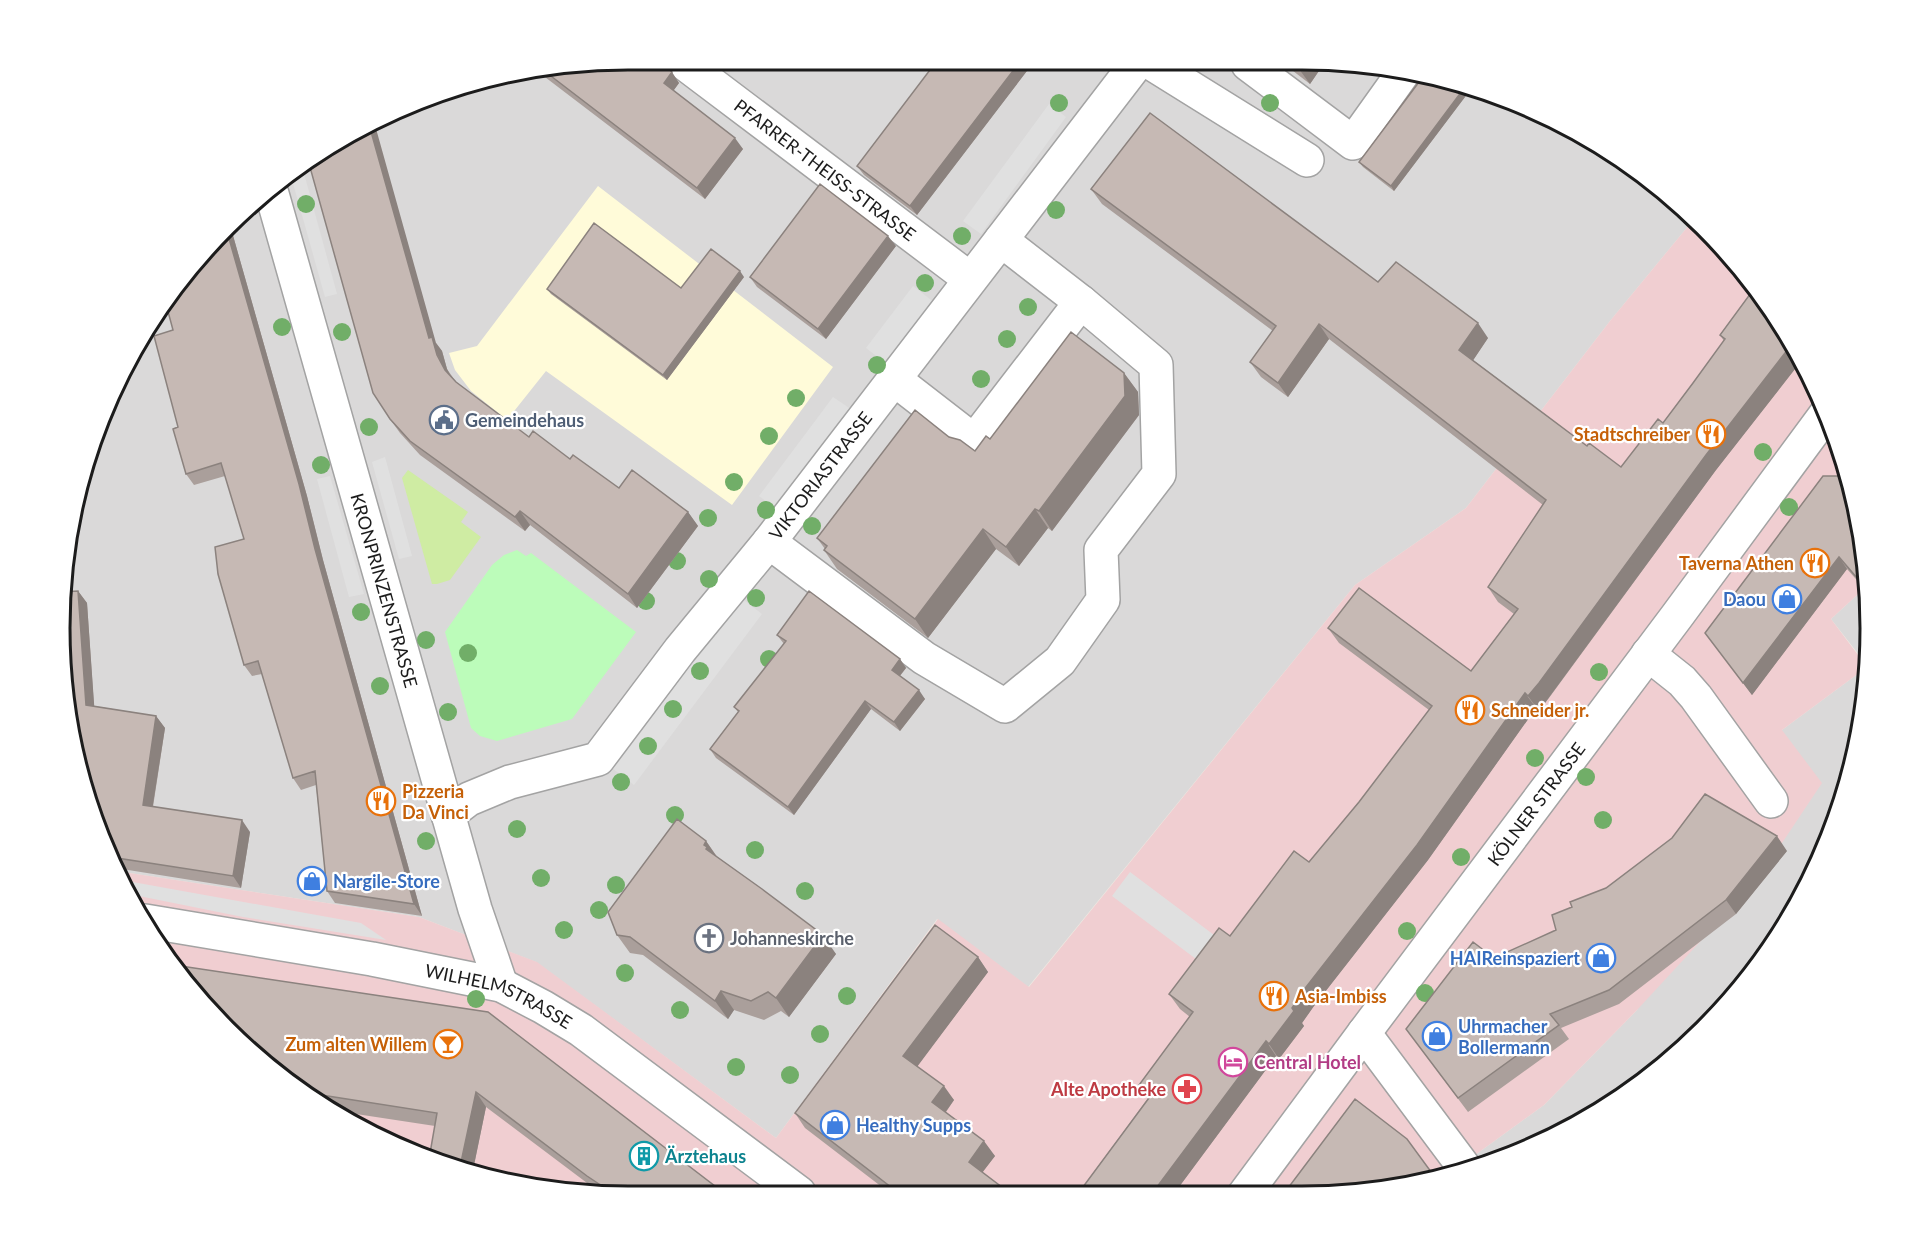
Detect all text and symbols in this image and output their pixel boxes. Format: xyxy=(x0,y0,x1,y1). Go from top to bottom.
street label: PFARRER-THEISS-STRASSE xyxy=(730,94,920,245)
public building icon: Gemeindehaus xyxy=(428,404,460,436)
street label: VIKTORIASTRASSE xyxy=(764,407,876,544)
place label: Gemeindehaus xyxy=(465,409,584,431)
restaurant icon: Stadtschreiber xyxy=(1695,418,1727,450)
place label: Stadtschreiber xyxy=(1574,423,1690,445)
street label: KRONPRINZENSTRASSE xyxy=(346,491,423,690)
restaurant icon: Taverna Athen xyxy=(1799,547,1831,579)
place label: Taverna Athen xyxy=(1679,552,1794,574)
shop icon: Daou xyxy=(1771,583,1803,615)
place label: Daou xyxy=(1723,588,1766,610)
restaurant icon: Schneider jr. xyxy=(1454,694,1486,726)
place label: Schneider jr. xyxy=(1491,699,1589,721)
street label: KÖLNER STRASSE xyxy=(1482,738,1589,870)
place label: Pizzeria Da Vinci xyxy=(402,780,469,823)
restaurant icon: Pizzeria Da Vinci xyxy=(365,785,397,817)
shop icon: Nargile-Store xyxy=(296,865,328,897)
place label: Nargile-Store xyxy=(333,870,440,892)
church icon: Johanneskirche xyxy=(693,922,725,954)
place label: Johanneskirche xyxy=(730,927,854,949)
shop icon: HAIReinspaziert xyxy=(1585,942,1617,974)
place label: HAIReinspaziert xyxy=(1450,947,1580,969)
street label: WILHELMSTRASSE xyxy=(423,959,576,1033)
restaurant icon: Asia-Imbiss xyxy=(1258,980,1290,1012)
place label: Asia-Imbiss xyxy=(1294,985,1387,1007)
place label: Uhrmacher Bollermann xyxy=(1458,1015,1550,1058)
shop icon: Uhrmacher Bollermann xyxy=(1421,1020,1453,1052)
bar icon: Zum alten Willem xyxy=(432,1028,464,1060)
place label: Zum alten Willem xyxy=(286,1033,427,1055)
hotel icon: Central Hotel xyxy=(1217,1046,1249,1078)
place label: Central Hotel xyxy=(1254,1051,1361,1073)
pharmacy icon: Alte Apotheke xyxy=(1171,1073,1203,1105)
place label: Alte Apotheke xyxy=(1050,1078,1166,1100)
shop icon: Healthy Supps xyxy=(819,1109,851,1141)
place label: Healthy Supps xyxy=(856,1114,971,1136)
building icon: Ärztehaus xyxy=(628,1140,660,1172)
place label: Ärztehaus xyxy=(664,1145,746,1167)

